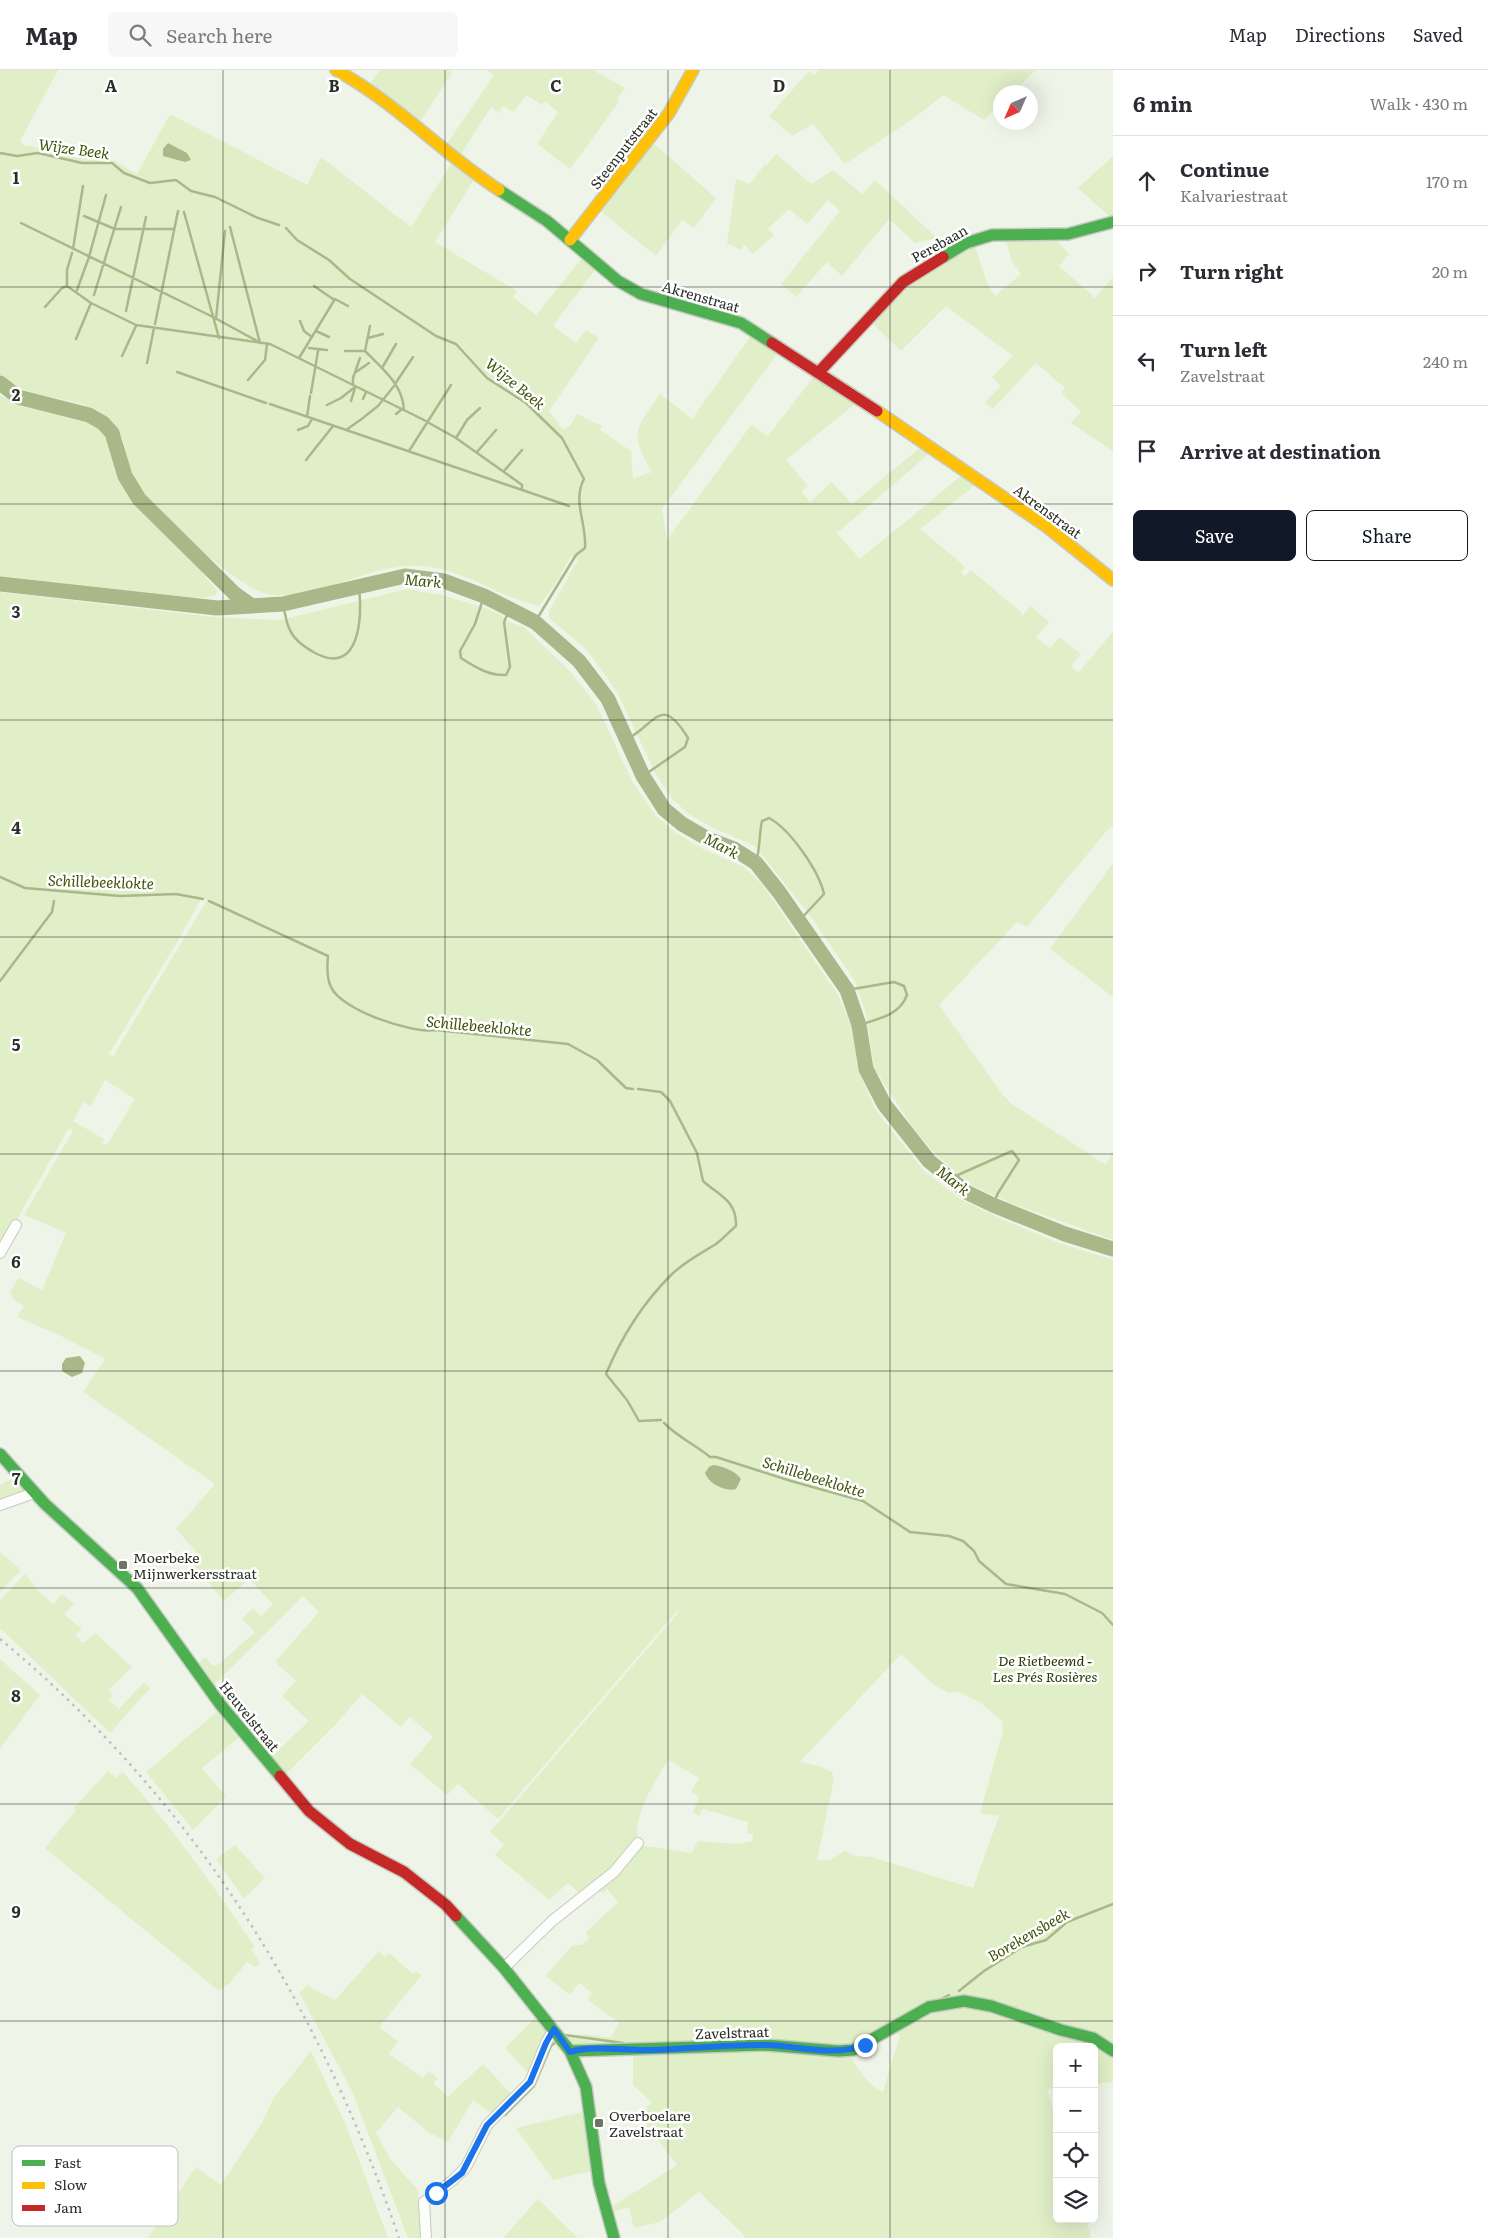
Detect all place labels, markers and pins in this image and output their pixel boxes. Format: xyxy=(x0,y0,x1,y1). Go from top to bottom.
place label: Moerbeke Mijnwerkersstraat xyxy=(133,1547,257,1583)
marker: Moerbeke Mijnwerkersstraat xyxy=(117,1559,129,1571)
place label: Overboelare Zavelstraat xyxy=(609,2105,691,2141)
marker: Overboelare Zavelstraat xyxy=(593,2117,605,2129)

